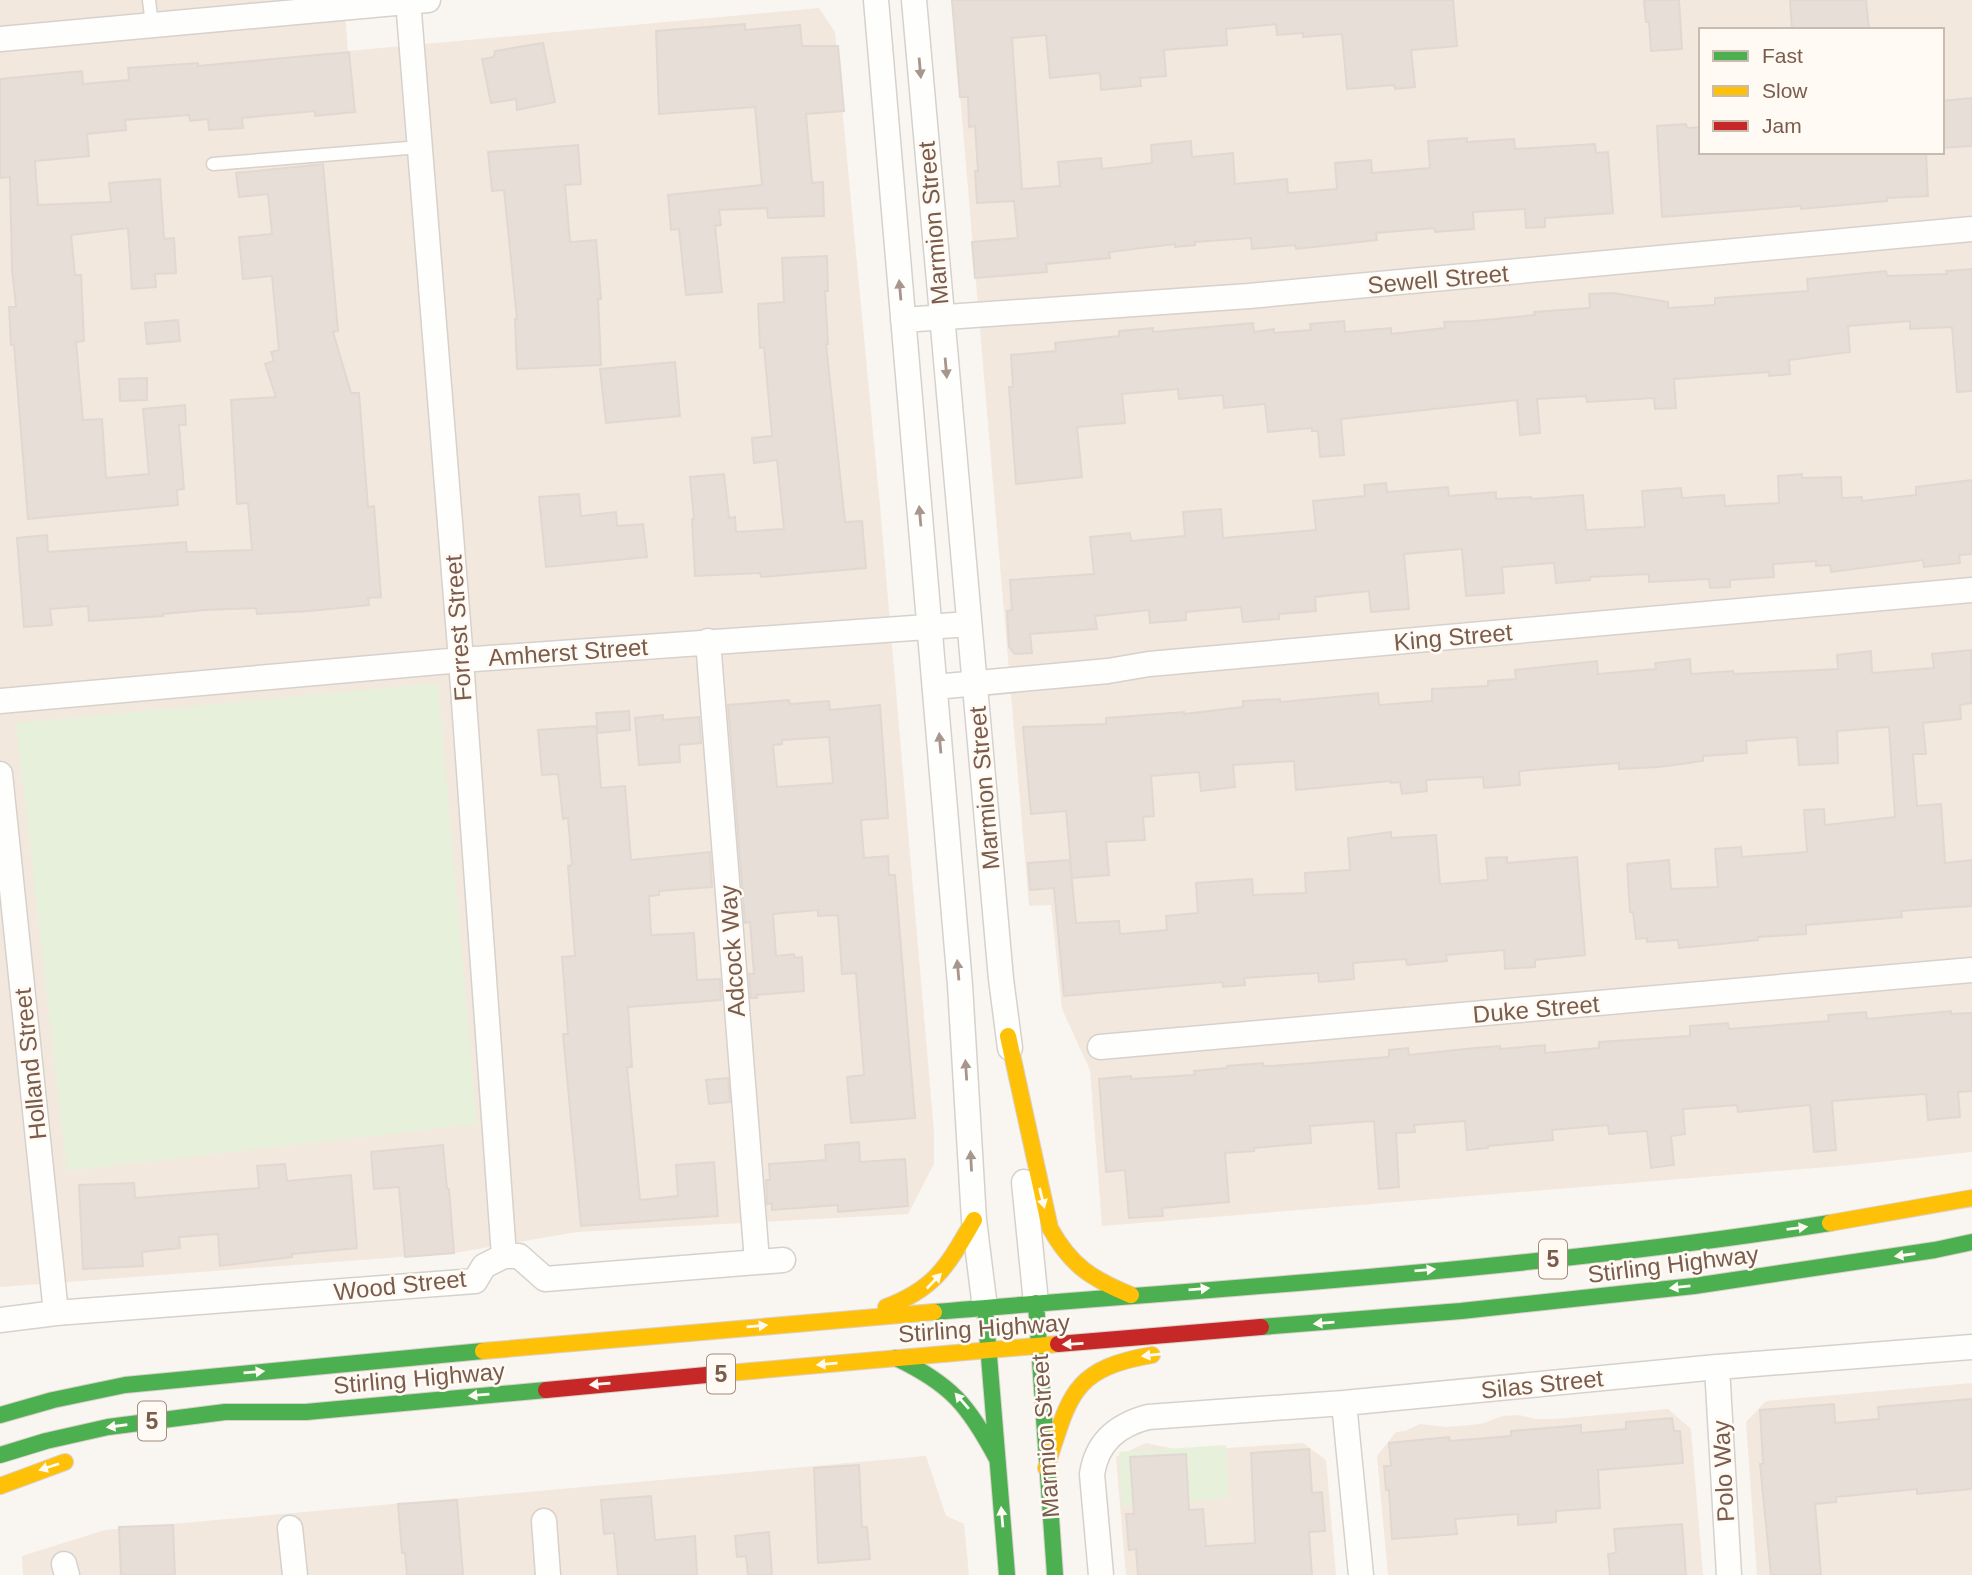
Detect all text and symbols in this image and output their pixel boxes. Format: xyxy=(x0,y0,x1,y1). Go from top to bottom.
legend xyxy=(1699,28,1944,154)
text: Fast xyxy=(1762,44,1803,67)
one-way arrow xyxy=(915,57,926,79)
text: Slow xyxy=(1762,79,1808,102)
text: Jam xyxy=(1762,114,1802,137)
street label: Marmion Street xyxy=(912,140,954,306)
street label: Sewell Street xyxy=(1366,259,1510,299)
one-way arrow xyxy=(894,279,905,301)
one-way arrow xyxy=(941,357,952,379)
one-way arrow xyxy=(914,505,925,527)
street label: Forrest Street xyxy=(439,554,477,702)
street label: King Street xyxy=(1393,618,1514,656)
street label: Amherst Street xyxy=(487,633,649,671)
street label: Marmion Street xyxy=(963,705,1005,871)
one-way arrow xyxy=(934,732,945,754)
street label: Adcock Way xyxy=(714,884,750,1018)
one-way arrow xyxy=(952,959,963,981)
street label: Holland Street xyxy=(9,987,51,1141)
street label: Duke Street xyxy=(1472,990,1601,1028)
one-way arrow xyxy=(960,1058,971,1080)
one-way arrow xyxy=(966,1149,977,1171)
one-way arrow xyxy=(1037,1188,1048,1210)
one-way arrow xyxy=(1787,1222,1809,1233)
road number: 5 xyxy=(1539,1240,1567,1278)
street label: Stirling Highway xyxy=(1586,1240,1760,1288)
one-way arrow xyxy=(1894,1249,1916,1260)
one-way arrow xyxy=(1415,1264,1437,1275)
street label: Wood Street xyxy=(332,1265,468,1305)
one-way arrow xyxy=(926,1273,942,1290)
one-way arrow xyxy=(1669,1282,1691,1293)
one-way arrow xyxy=(1188,1283,1210,1294)
street label: Stirling Highway xyxy=(897,1309,1071,1347)
one-way arrow xyxy=(1313,1318,1335,1329)
one-way arrow xyxy=(746,1320,768,1331)
one-way arrow xyxy=(1062,1339,1084,1350)
one-way arrow xyxy=(1141,1350,1163,1361)
street label: Marmion Street xyxy=(1026,1353,1064,1519)
road number: 5 xyxy=(707,1354,735,1394)
street label: Stirling Highway xyxy=(332,1357,506,1399)
one-way arrow xyxy=(816,1359,838,1370)
street label: Silas Street xyxy=(1480,1364,1605,1404)
one-way arrow xyxy=(243,1366,265,1377)
one-way arrow xyxy=(589,1379,611,1390)
one-way arrow xyxy=(468,1390,490,1401)
one-way arrow xyxy=(955,1393,970,1410)
road number: 5 xyxy=(138,1402,166,1440)
street label: Polo Way xyxy=(1707,1419,1739,1523)
one-way arrow xyxy=(106,1421,128,1432)
one-way arrow xyxy=(38,1462,59,1473)
one-way arrow xyxy=(996,1506,1007,1528)

